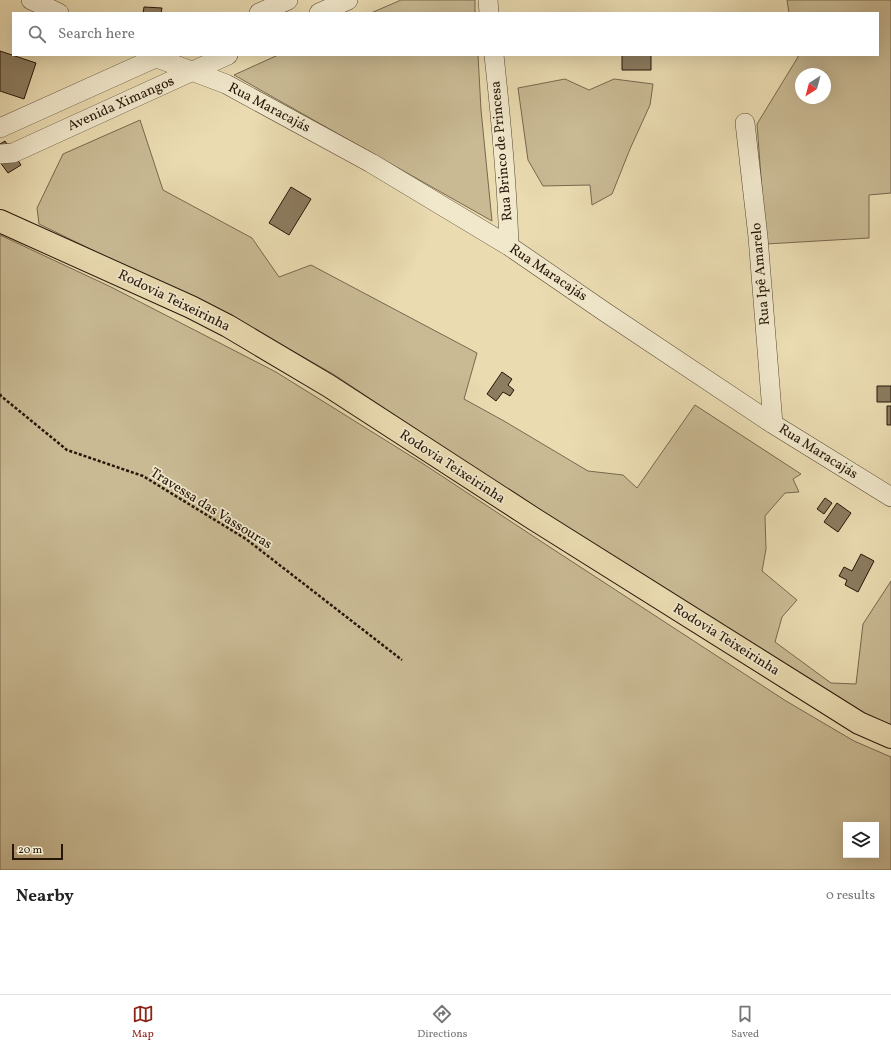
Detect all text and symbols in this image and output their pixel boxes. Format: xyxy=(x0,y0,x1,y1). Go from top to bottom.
search box xyxy=(12,12,879,56)
icon: search xyxy=(26,23,48,45)
text: Search here xyxy=(58,24,135,45)
north arrow xyxy=(795,68,831,104)
street label: Avenida Ximangos xyxy=(65,72,177,136)
street label: Rua Maracajás xyxy=(225,78,313,138)
street label: Rua Brinco de Princesa xyxy=(486,80,518,222)
street label: Rua Ipê Amarelo xyxy=(747,222,775,326)
street label: Rua Maracajás xyxy=(505,240,591,306)
street label: Rodovia Teixeirinha xyxy=(115,266,233,336)
street label: Rua Maracajás xyxy=(775,420,861,484)
street label: Rodovia Teixeirinha xyxy=(395,426,509,508)
street label: Travessa das Vassouras xyxy=(146,464,276,554)
street label: Rodovia Teixeirinha xyxy=(669,599,783,681)
map controls xyxy=(843,822,879,858)
button: layers xyxy=(843,822,879,858)
scale bar xyxy=(12,842,63,861)
text: 20 m xyxy=(18,843,42,858)
text: Nearby xyxy=(16,885,74,908)
text: 0 results xyxy=(826,887,875,905)
tab: Map xyxy=(132,1003,154,1042)
tab: Directions xyxy=(417,1003,468,1042)
tab: Saved xyxy=(731,1003,759,1042)

